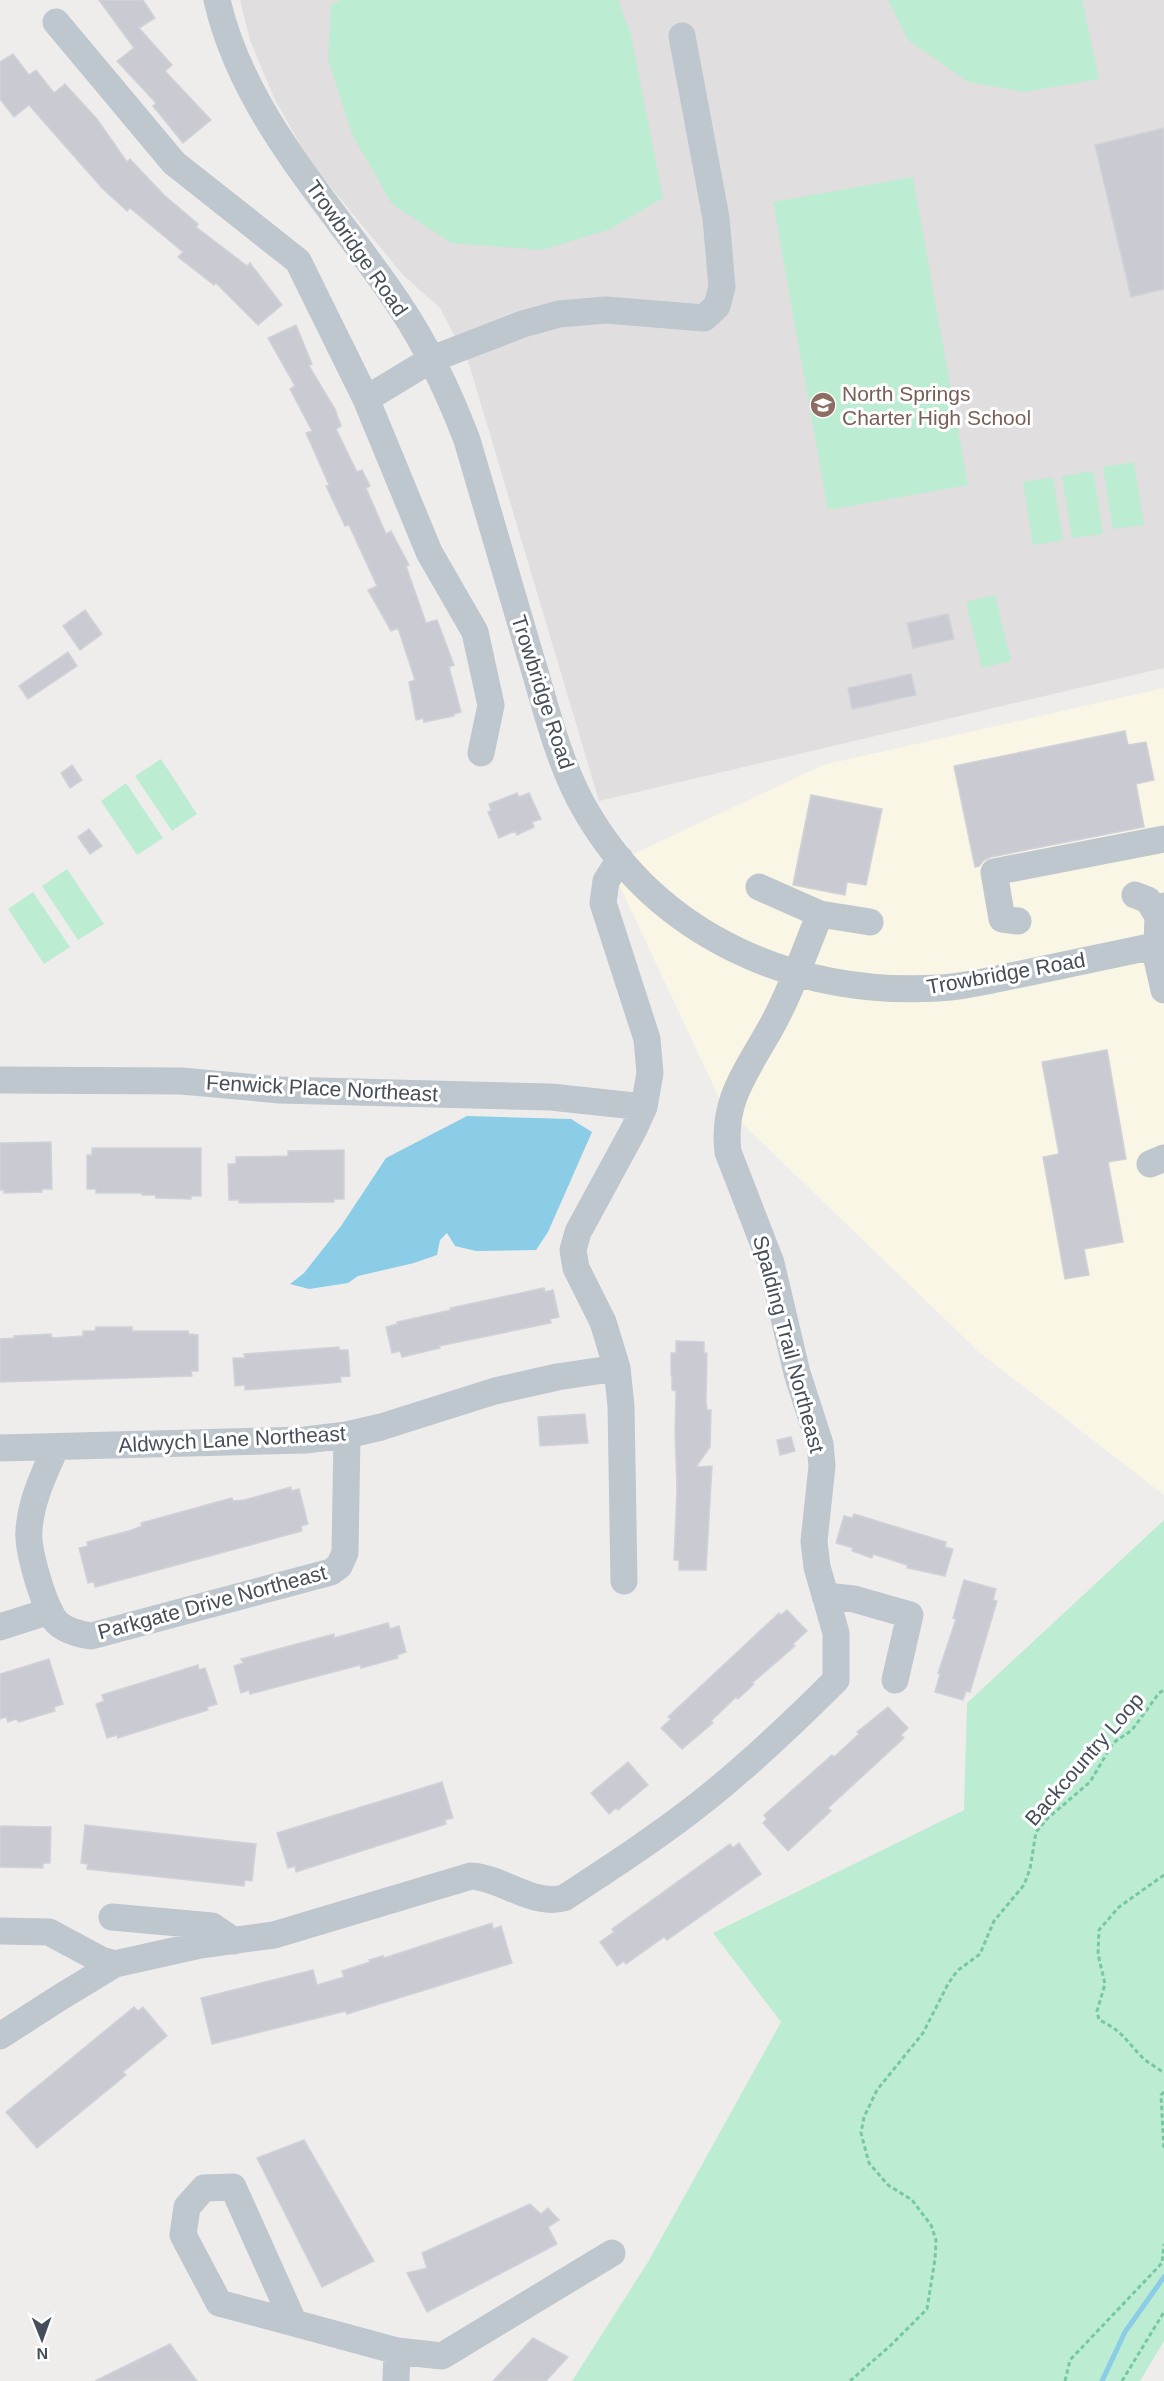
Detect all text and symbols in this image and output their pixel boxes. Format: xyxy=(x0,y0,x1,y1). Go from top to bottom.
street label: Trowbridge Road xyxy=(302,176,412,320)
place label: North Springs Charter High School xyxy=(842,382,1031,429)
school or university icon: North Springs Charter High School xyxy=(808,390,838,420)
street label: Trowbridge Road xyxy=(507,612,579,772)
street label: Trowbridge Road xyxy=(925,948,1087,998)
street label: Fenwick Place Northeast xyxy=(205,1070,439,1106)
street label: Spalding Trail Northeast xyxy=(749,1233,829,1455)
street label: Aldwych Lane Northeast xyxy=(118,1422,346,1456)
street label: Parkgate Drive Northeast xyxy=(95,1560,329,1644)
street label: Backcountry Loop xyxy=(1020,1688,1148,1830)
north arrow xyxy=(12,2309,72,2369)
text: N xyxy=(36,2345,48,2362)

